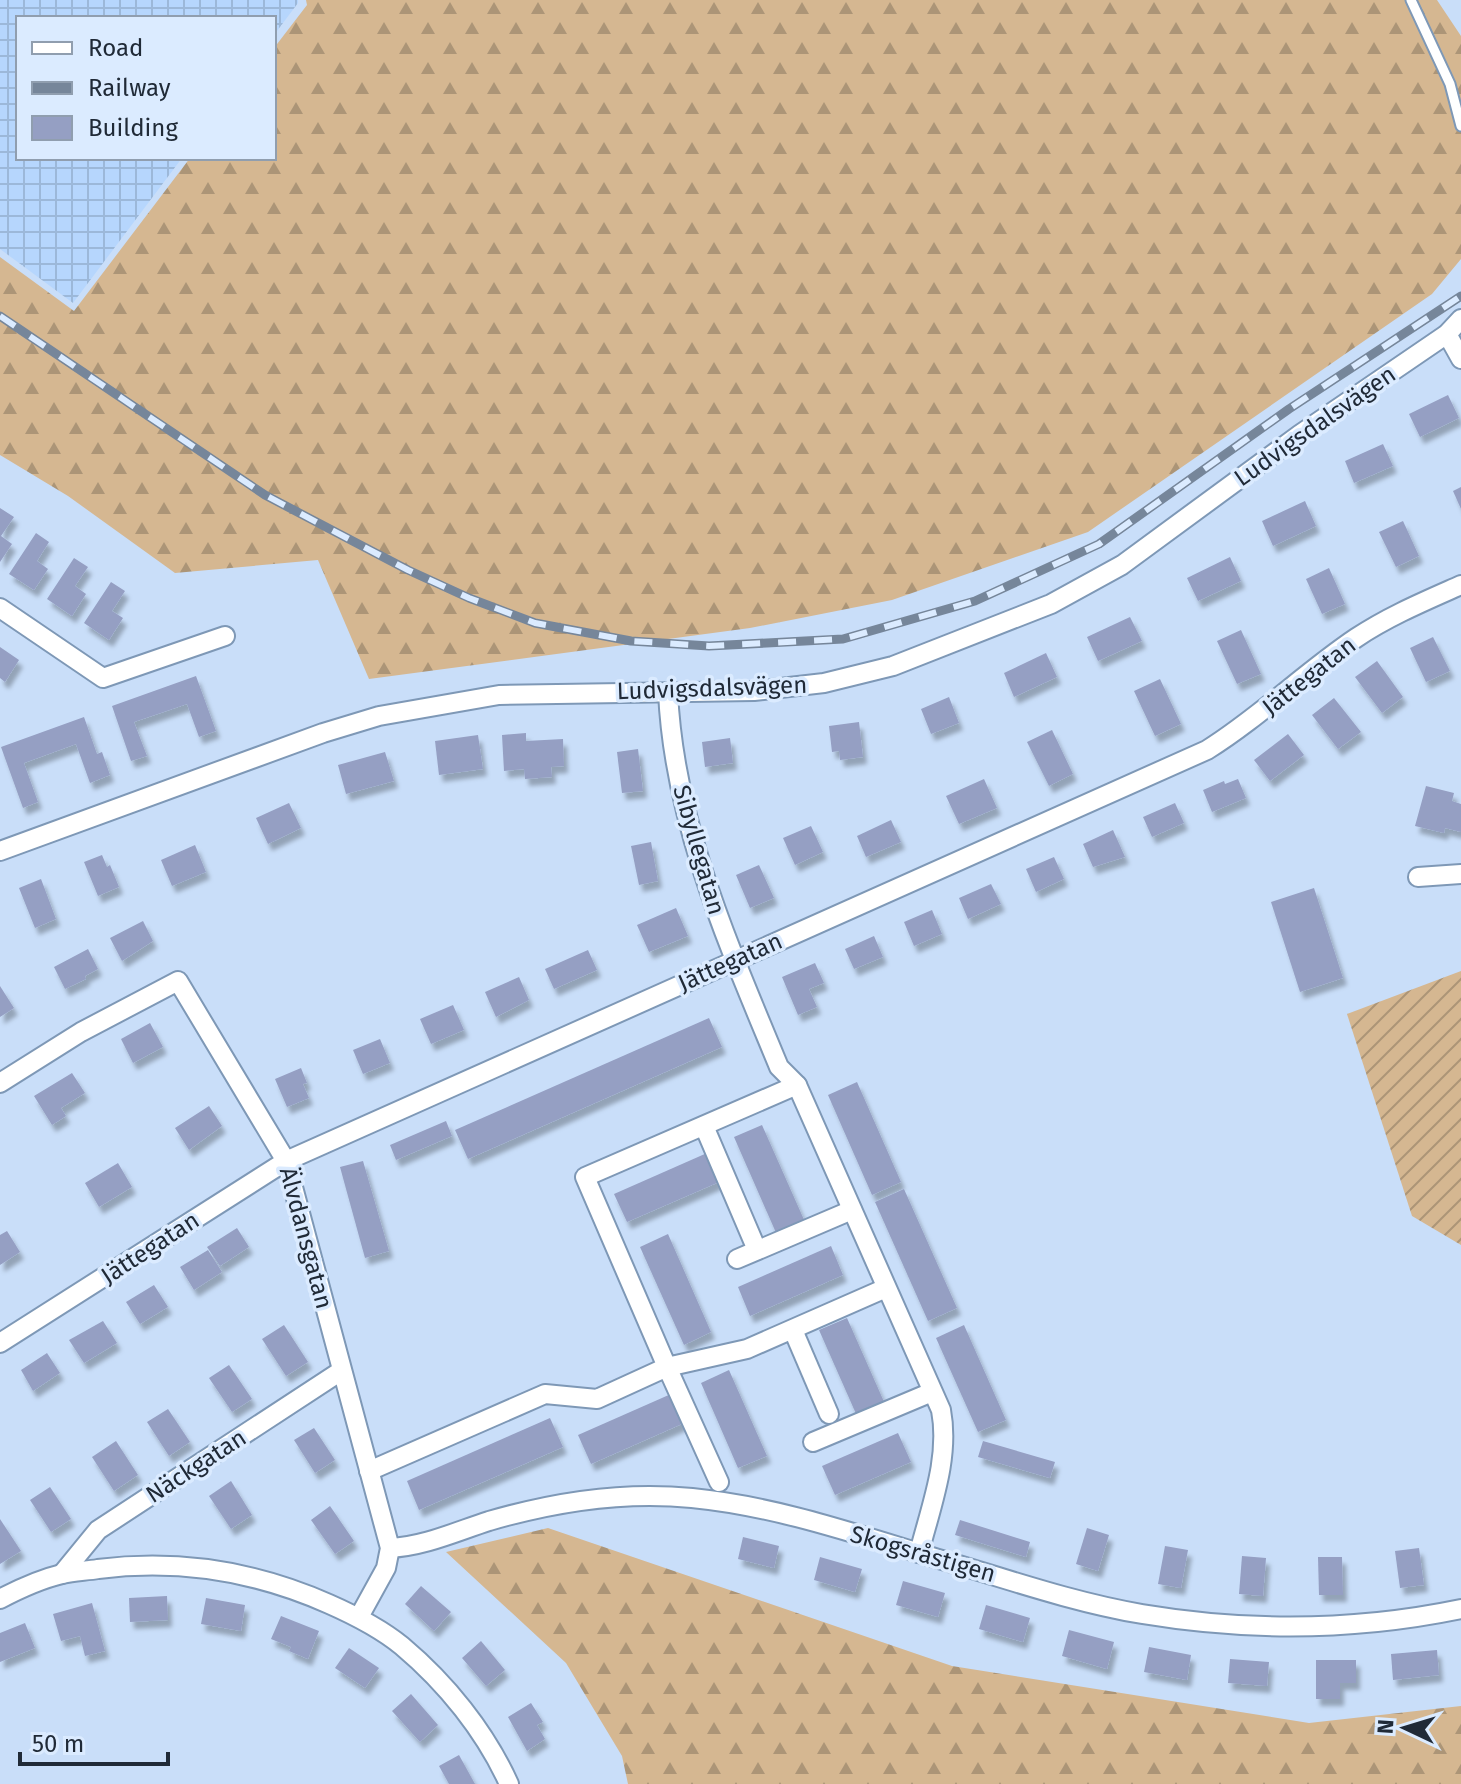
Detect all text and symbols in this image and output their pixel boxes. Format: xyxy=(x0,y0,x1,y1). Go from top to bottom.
legend xyxy=(16,16,276,160)
text: Road xyxy=(88,34,143,62)
text: Railway xyxy=(88,74,171,102)
text: Building xyxy=(88,114,178,142)
street label: Ludvigsdalsvägen xyxy=(1229,360,1401,492)
street label: Jättegatan xyxy=(1257,631,1361,721)
street label: Ludvigsdalsvägen xyxy=(616,671,808,705)
street label: Sibyllegatan xyxy=(667,782,731,918)
street label: Jättegatan xyxy=(674,927,786,997)
street label: Älvdansgatan xyxy=(274,1164,338,1312)
street label: Jättegatan xyxy=(96,1206,204,1290)
street label: Näckgatan xyxy=(141,1423,251,1509)
street label: Skogsråstigen xyxy=(847,1520,999,1588)
north arrow xyxy=(1365,1688,1445,1768)
scale bar xyxy=(20,1716,168,1766)
text: N xyxy=(1372,1718,1400,1735)
text: 50 m xyxy=(32,1730,84,1758)

